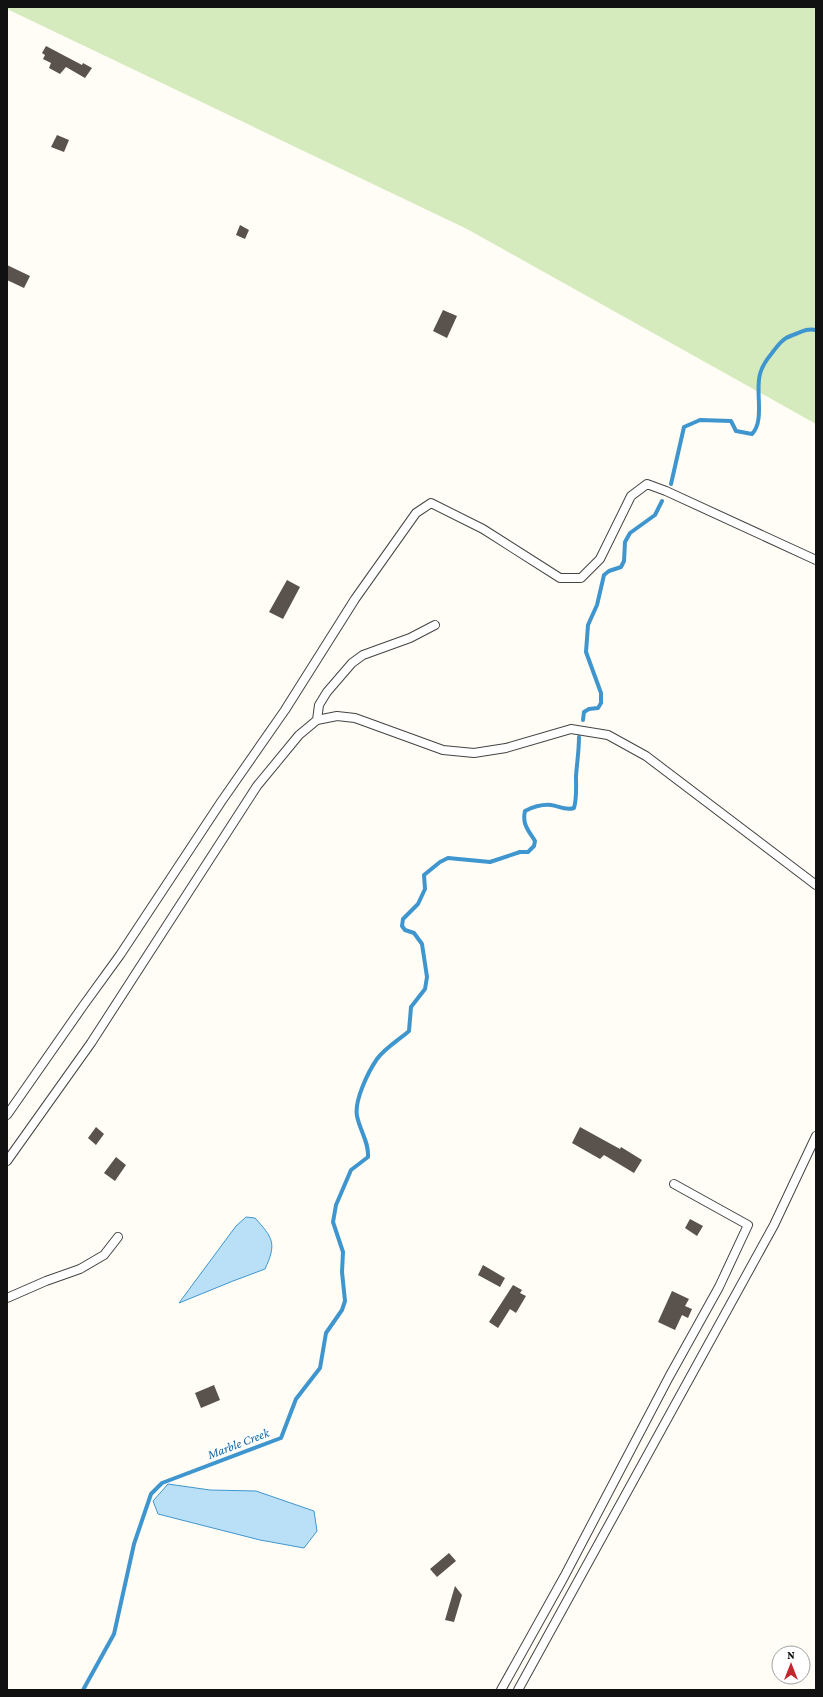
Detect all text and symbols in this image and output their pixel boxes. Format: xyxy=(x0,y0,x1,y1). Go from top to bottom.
water label: Marble Creek xyxy=(204,1424,273,1463)
north arrow xyxy=(771,1645,811,1685)
text: N xyxy=(787,1649,795,1661)

